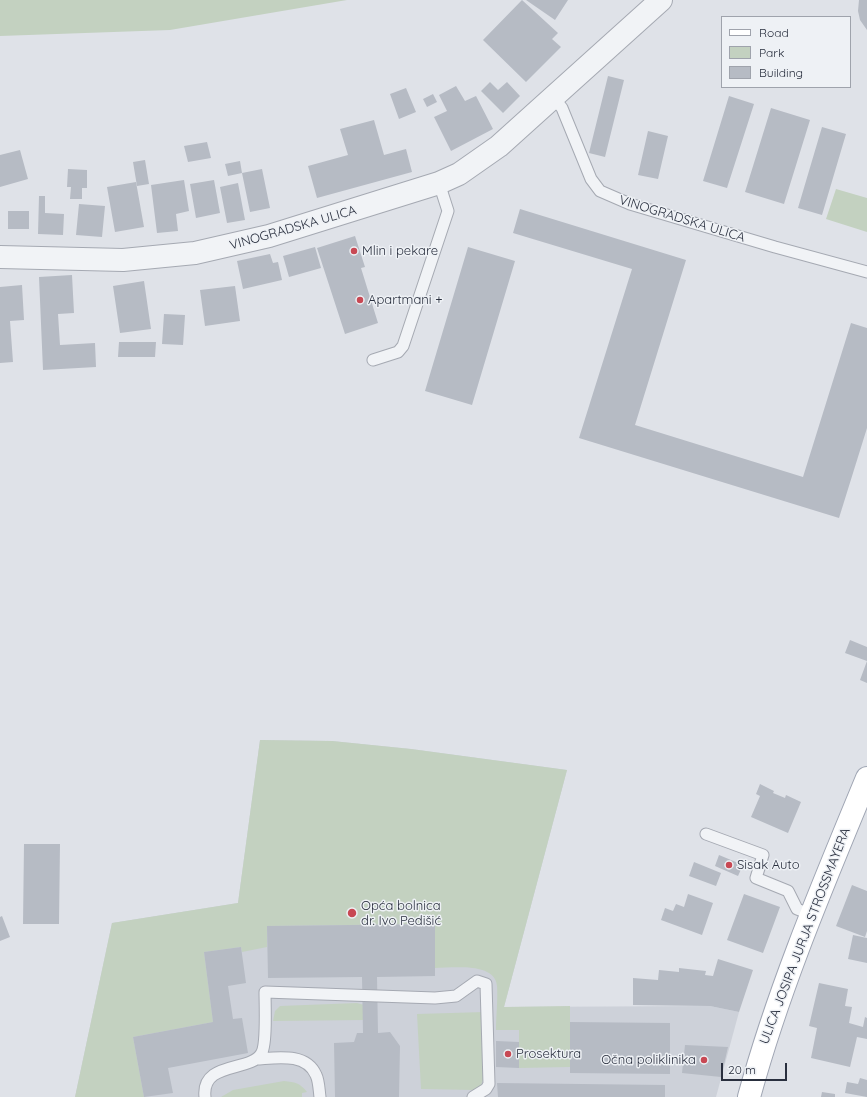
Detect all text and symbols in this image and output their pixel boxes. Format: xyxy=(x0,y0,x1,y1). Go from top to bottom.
legend xyxy=(721,16,851,88)
text: Road xyxy=(759,25,789,40)
text: Park xyxy=(759,45,784,60)
text: Building xyxy=(759,65,803,80)
street label: VINOGRADSKA ULICA xyxy=(617,192,747,246)
street label: VINOGRADSKA ULICA xyxy=(228,202,358,254)
place label: Mlin i pekare xyxy=(362,243,438,259)
marker: Mlin i pekare xyxy=(349,246,359,256)
place label: Apartmani + xyxy=(368,292,442,308)
marker: Apartmani + xyxy=(355,295,365,305)
street label: ULICA JOSIPA JURJA STROSSMAYERA xyxy=(756,826,854,1046)
place label: Sisak Auto xyxy=(737,857,800,873)
marker: Sisak Auto xyxy=(724,860,734,870)
place label: Opća bolnica dr. Ivo Pedišić xyxy=(361,898,441,929)
marker: Opća bolnica dr. Ivo Pedišić xyxy=(346,907,358,919)
place label: Prosektura xyxy=(516,1046,581,1062)
marker: Prosektura xyxy=(503,1049,513,1059)
place label: Očna poliklinika xyxy=(601,1052,696,1068)
marker: Očna poliklinika xyxy=(699,1055,709,1065)
scale bar xyxy=(723,1055,789,1081)
text: 20 m xyxy=(728,1062,756,1077)

